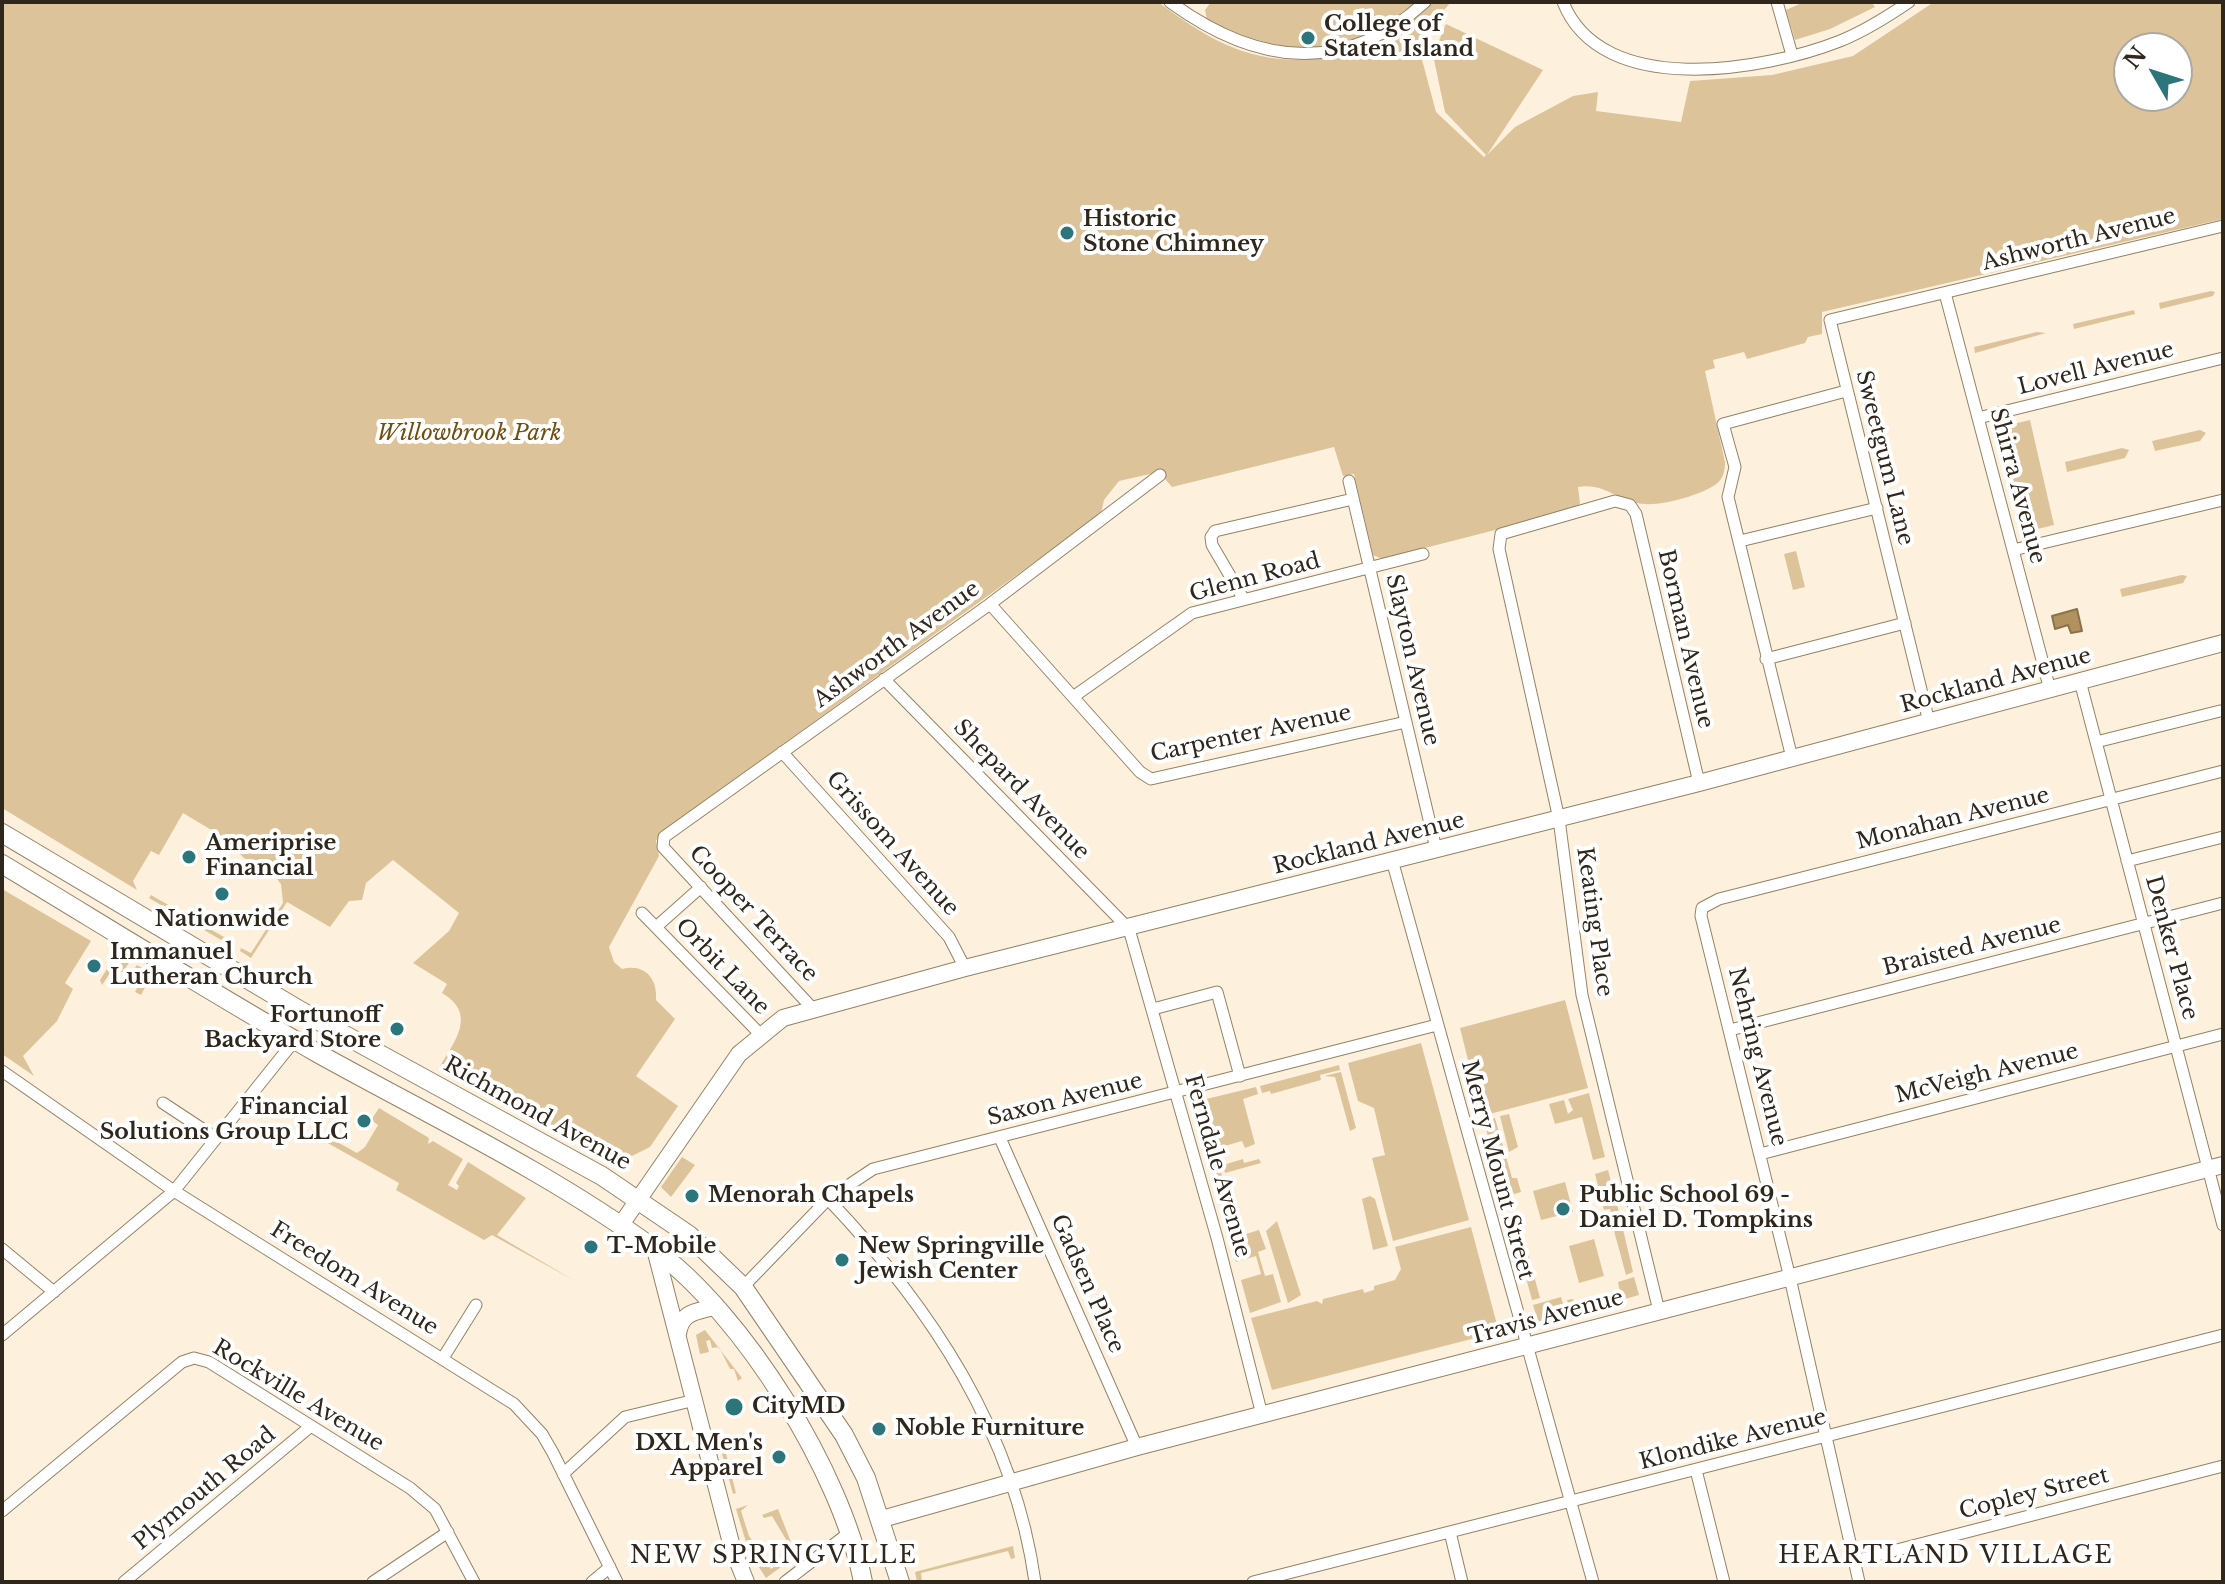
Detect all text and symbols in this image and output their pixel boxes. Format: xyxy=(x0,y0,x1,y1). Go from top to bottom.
place label: College of Staten Island xyxy=(1324,12,1474,64)
marker: College of Staten Island xyxy=(1299,29,1317,47)
north arrow xyxy=(2113,32,2193,112)
text: N xyxy=(2119,41,2153,74)
street label: Ashworth Avenue xyxy=(1980,203,2178,277)
place label: Historic Stone Chimney xyxy=(1083,207,1264,258)
marker: Historic Stone Chimney xyxy=(1058,224,1076,242)
street label: Lovell Avenue xyxy=(2015,337,2177,401)
street label: Sweetgum Lane xyxy=(1849,368,1919,548)
street label: Shirra Avenue xyxy=(1984,405,2050,567)
park label: Willowbrook Park xyxy=(377,421,561,447)
street label: Borman Avenue xyxy=(1652,547,1718,731)
street label: Glenn Road xyxy=(1187,548,1323,608)
street label: Slayton Avenue xyxy=(1379,572,1445,748)
street label: Ashworth Avenue xyxy=(809,576,985,714)
street label: Rockland Avenue xyxy=(1898,643,2094,719)
street label: Carpenter Avenue xyxy=(1148,700,1354,768)
street label: Shepard Avenue xyxy=(948,715,1094,865)
street label: Grissom Avenue xyxy=(820,766,964,922)
street label: Monahan Avenue xyxy=(1854,782,2052,856)
street label: Rockland Avenue xyxy=(1271,807,1467,881)
place label: Ameriprise Financial xyxy=(205,831,336,882)
street label: Cooper Terrace xyxy=(683,841,823,987)
street label: Keating Place xyxy=(1570,846,1618,998)
marker: Ameriprise Financial xyxy=(180,848,198,866)
street label: Denker Place xyxy=(2139,873,2203,1023)
marker: Nationwide xyxy=(213,885,231,903)
place label: Nationwide xyxy=(155,907,289,933)
street label: Braisted Avenue xyxy=(1880,912,2064,982)
street label: Orbit Lane xyxy=(670,913,774,1021)
place label: Immanuel Lutheran Church xyxy=(110,940,313,992)
marker: Immanuel Lutheran Church xyxy=(85,957,103,975)
street label: Nehring Avenue xyxy=(1722,965,1792,1149)
place label: Fortunoff Backyard Store xyxy=(204,1003,381,1054)
marker: Fortunoff Backyard Store xyxy=(388,1020,406,1038)
street label: McVeigh Avenue xyxy=(1893,1038,2081,1110)
street label: Richmond Avenue xyxy=(439,1052,635,1176)
street label: Merry Mount Street xyxy=(1455,1057,1539,1283)
street label: Saxon Avenue xyxy=(985,1068,1145,1132)
street label: Ferndale Avenue xyxy=(1178,1072,1256,1260)
place label: Financial Solutions Group LLC xyxy=(100,1095,348,1146)
marker: Financial Solutions Group LLC xyxy=(355,1112,373,1130)
place label: Menorah Chapels xyxy=(708,1183,914,1209)
place label: Public School 69 - Daniel D. Tompkins xyxy=(1579,1183,1813,1234)
marker: Menorah Chapels xyxy=(683,1187,701,1205)
marker: Public School 69 - Daniel D. Tompkins xyxy=(1554,1200,1572,1218)
street label: Gadsen Place xyxy=(1045,1211,1129,1357)
street label: Freedom Avenue xyxy=(265,1217,443,1341)
place label: T-Mobile xyxy=(607,1234,716,1260)
place label: New Springville Jewish Center xyxy=(858,1234,1044,1286)
marker: T-Mobile xyxy=(582,1238,600,1256)
marker: New Springville Jewish Center xyxy=(833,1251,851,1269)
street label: Travis Avenue xyxy=(1466,1285,1626,1351)
street label: Rockville Avenue xyxy=(208,1335,388,1457)
place label: CityMD xyxy=(752,1394,845,1420)
marker: CityMD xyxy=(723,1396,745,1418)
street label: Klondike Avenue xyxy=(1637,1404,1829,1476)
place label: Noble Furniture xyxy=(895,1416,1084,1442)
marker: Noble Furniture xyxy=(870,1420,888,1438)
street label: Plymouth Road xyxy=(129,1422,281,1556)
place label: DXL Men's Apparel xyxy=(635,1431,763,1482)
marker: DXL Men's Apparel xyxy=(770,1448,788,1466)
street label: Copley Street xyxy=(1957,1463,2111,1525)
district label: NEW SPRINGVILLE xyxy=(630,1542,918,1570)
district label: HEARTLAND VILLAGE xyxy=(1778,1542,2114,1570)

